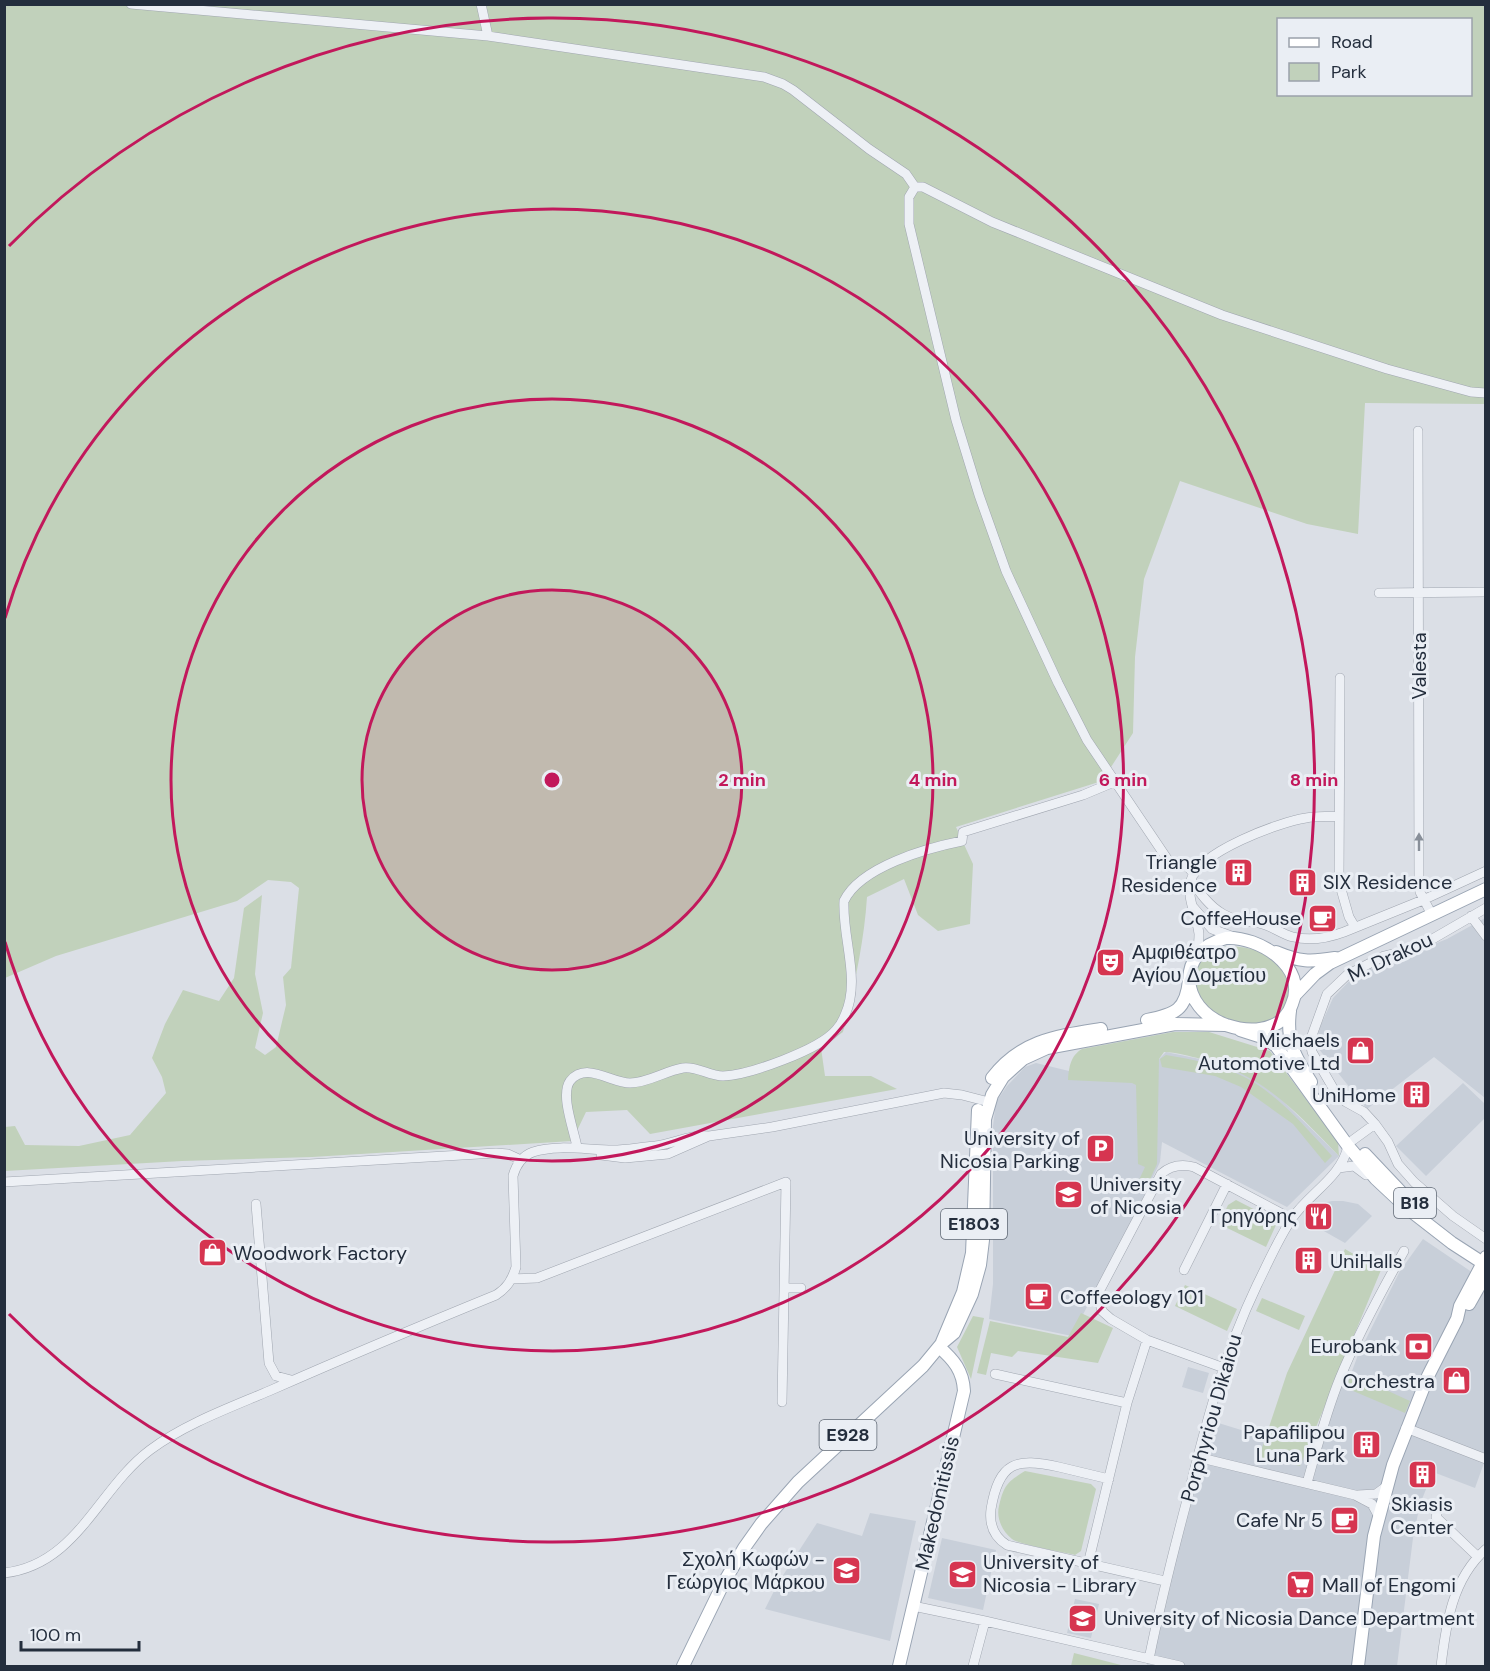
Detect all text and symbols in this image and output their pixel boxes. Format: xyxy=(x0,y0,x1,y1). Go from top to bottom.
legend xyxy=(1277,18,1472,96)
text: Road xyxy=(1331,30,1373,54)
text: Park xyxy=(1331,60,1367,84)
street label: Valesta xyxy=(1406,632,1432,700)
text: 2 min xyxy=(718,768,766,792)
text: 4 min xyxy=(909,768,957,792)
text: 6 min xyxy=(1099,768,1147,792)
text: 8 min xyxy=(1290,768,1338,792)
centre of rings xyxy=(542,770,562,790)
one-way arrow xyxy=(1414,832,1424,851)
place label: Triangle Residence xyxy=(1121,849,1217,898)
building icon: Triangle Residence xyxy=(1222,857,1254,889)
building icon: SIX Residence xyxy=(1286,866,1318,898)
place label: SIX Residence xyxy=(1323,869,1452,895)
cafe icon: CoffeeHouse xyxy=(1306,902,1338,934)
place label: CoffeeHouse xyxy=(1181,905,1301,931)
street label: M. Drakou xyxy=(1343,926,1437,988)
place label: Αμφιθέατρο Αγίου Δομετίου xyxy=(1132,939,1266,988)
theatre icon: Αμφιθέατρο Αγίου Δομετίου xyxy=(1095,947,1127,979)
place label: Michaels Automotive Ltd xyxy=(1198,1027,1340,1076)
shop icon: Michaels Automotive Ltd xyxy=(1345,1035,1377,1067)
building icon: UniHome xyxy=(1401,1079,1433,1111)
place label: UniHome xyxy=(1312,1082,1396,1108)
place label: University of Nicosia Parking xyxy=(940,1125,1080,1174)
parking icon: University of Nicosia Parking xyxy=(1085,1133,1117,1165)
place label: University of Nicosia xyxy=(1090,1171,1182,1220)
school or university icon: University of Nicosia xyxy=(1053,1179,1085,1211)
road number: B18 xyxy=(1394,1188,1436,1218)
restaurant icon: Γρηγόρης xyxy=(1302,1200,1334,1232)
place label: Γρηγόρης xyxy=(1210,1203,1297,1229)
road number: E1803 xyxy=(941,1209,1007,1239)
shop icon: Woodwork Factory xyxy=(196,1237,228,1269)
place label: Woodwork Factory xyxy=(233,1240,407,1266)
building icon: UniHalls xyxy=(1293,1245,1325,1277)
place label: UniHalls xyxy=(1330,1248,1403,1274)
cafe icon: Coffeeology 101 xyxy=(1023,1281,1055,1313)
place label: Coffeeology 101 xyxy=(1060,1284,1204,1310)
bank icon: Eurobank xyxy=(1402,1330,1434,1362)
street label: Porphyriou Dikaiou xyxy=(1175,1331,1247,1505)
place label: Eurobank xyxy=(1310,1333,1397,1359)
shop icon: Orchestra xyxy=(1440,1365,1472,1397)
place label: Orchestra xyxy=(1342,1368,1435,1394)
place label: Papafilipou Luna Park xyxy=(1243,1419,1345,1468)
road number: E928 xyxy=(820,1420,876,1450)
building icon: Papafilipou Luna Park xyxy=(1350,1428,1382,1460)
street label: Makedonitissis xyxy=(909,1433,965,1573)
building icon: Skiasis Center xyxy=(1406,1458,1438,1490)
place label: Skiasis Center xyxy=(1390,1491,1454,1540)
cafe icon: Cafe Nr 5 xyxy=(1328,1504,1360,1536)
place label: Cafe Nr 5 xyxy=(1236,1507,1323,1533)
place label: Σχολή Κωφών - Γεώργιος Μάρκου xyxy=(666,1546,825,1595)
place label: University of Nicosia - Library xyxy=(983,1549,1137,1598)
school or university icon: Σχολή Κωφών - Γεώργιος Μάρκου xyxy=(830,1555,862,1587)
school or university icon: University of Nicosia - Library xyxy=(946,1558,978,1590)
supermarket icon: Mall of Engomi xyxy=(1285,1569,1317,1601)
place label: Mall of Engomi xyxy=(1322,1572,1456,1598)
school or university icon: University of Nicosia Dance Department xyxy=(1067,1602,1099,1634)
place label: University of Nicosia Dance Department xyxy=(1104,1605,1475,1631)
scale bar xyxy=(21,1614,140,1652)
text: 100 m xyxy=(30,1623,81,1647)

